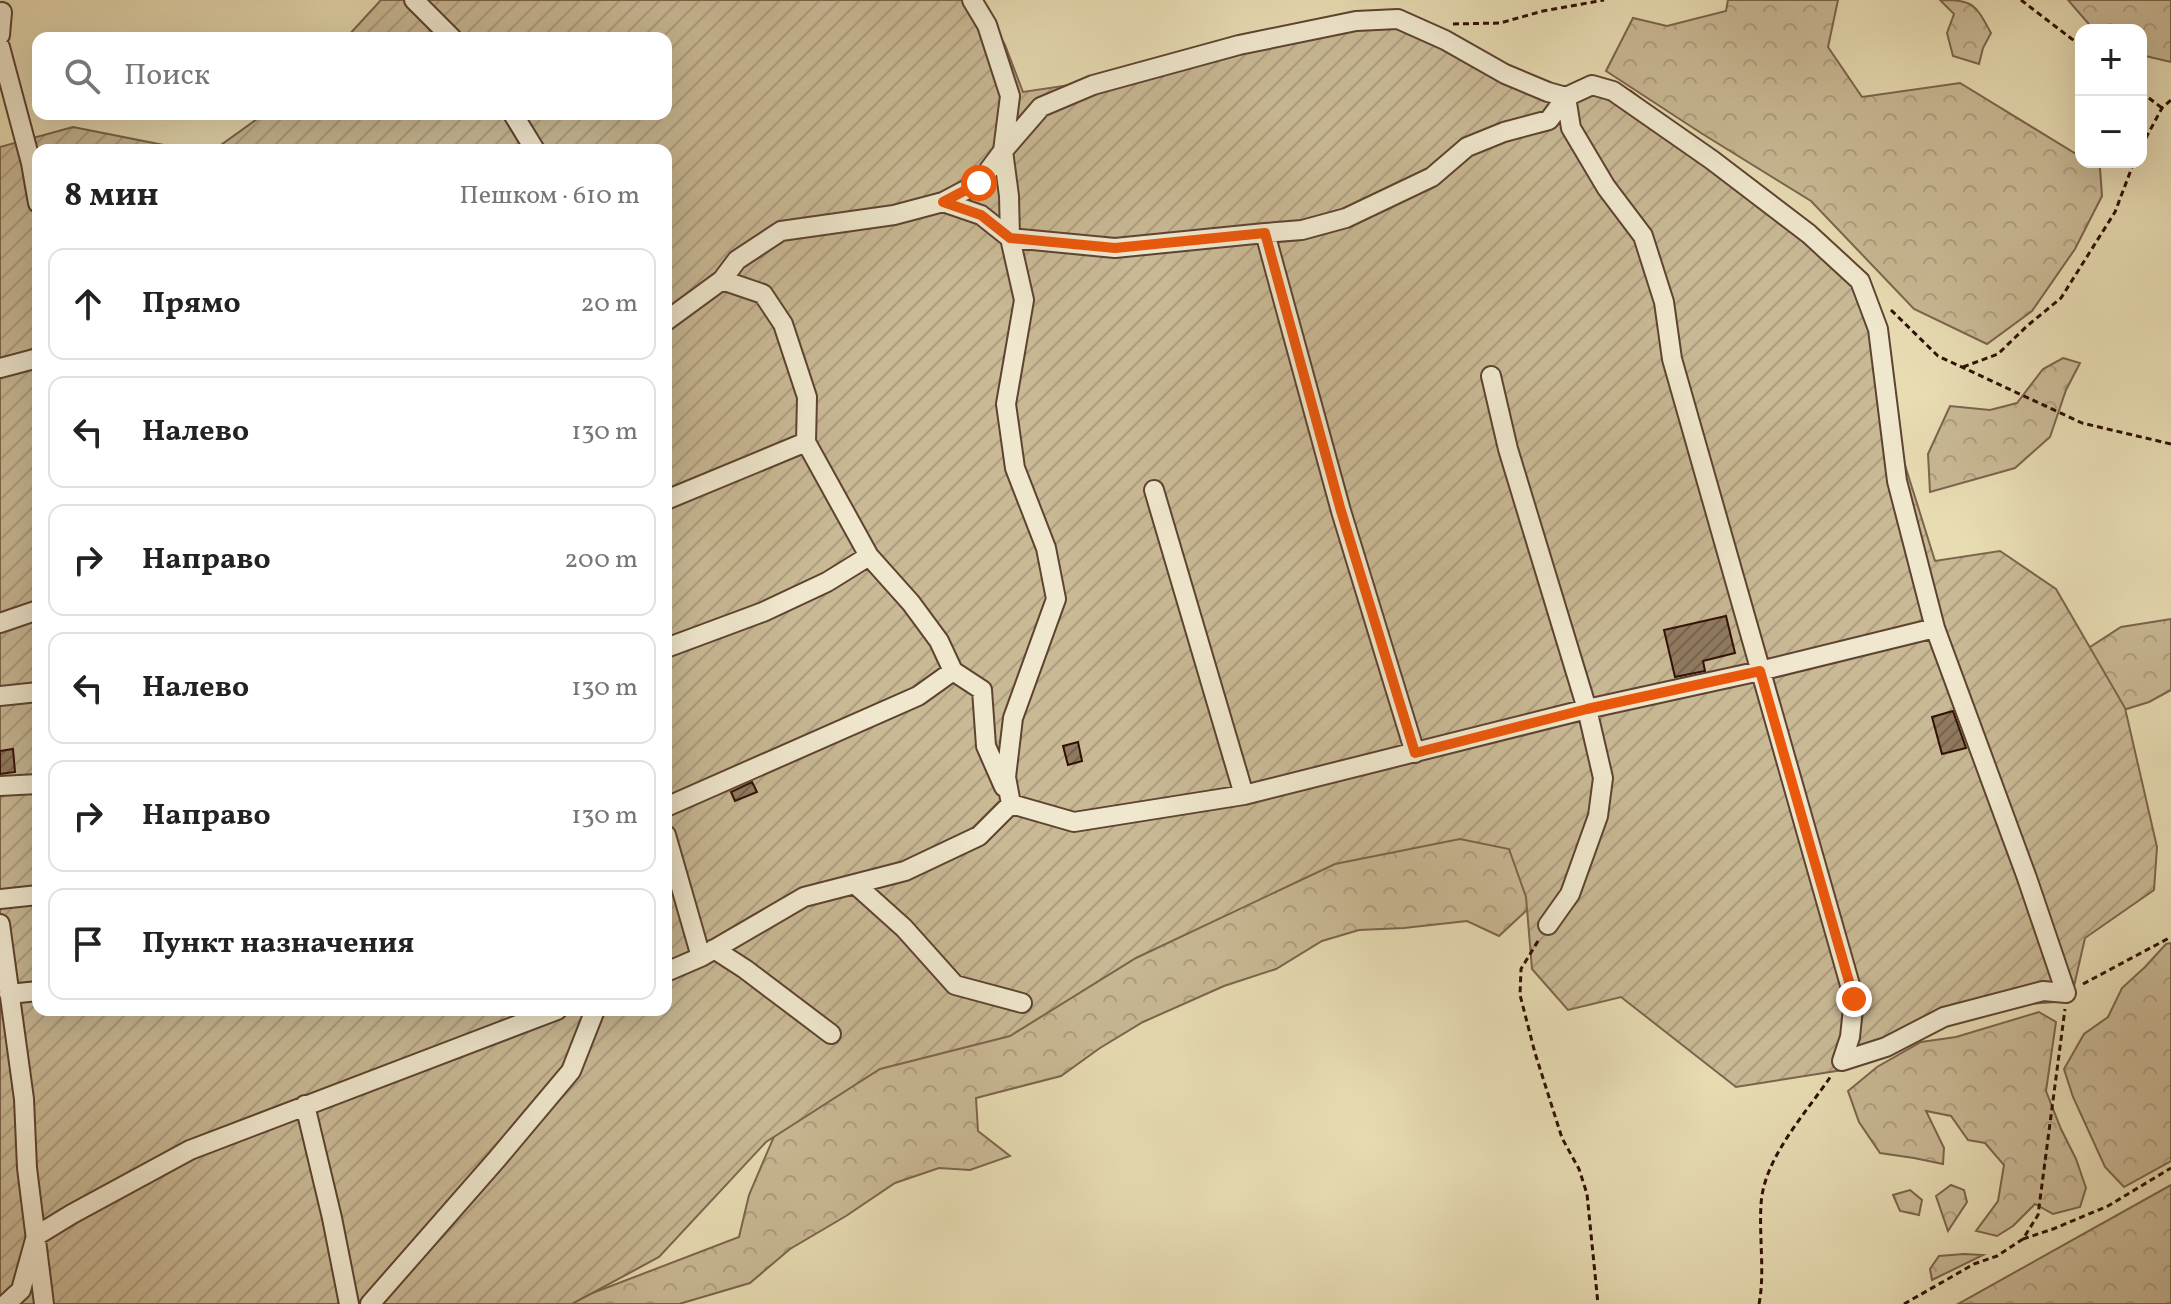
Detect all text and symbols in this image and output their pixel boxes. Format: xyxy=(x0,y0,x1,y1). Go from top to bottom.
map controls xyxy=(2075,24,2147,168)
button: + xyxy=(2075,24,2147,96)
search box xyxy=(32,32,672,120)
icon: search xyxy=(60,54,104,98)
text: Поиск xyxy=(124,55,210,97)
button: − xyxy=(2075,96,2147,168)
route start xyxy=(961,165,997,201)
text: 8 мин xyxy=(64,173,159,220)
text: Пешком · 610 m xyxy=(459,178,640,214)
icon: ahead xyxy=(66,282,110,326)
text: Прямо xyxy=(142,283,241,325)
text: 20 m xyxy=(580,286,638,322)
icon: left xyxy=(66,410,110,454)
text: Налево xyxy=(142,411,249,453)
text: 130 m xyxy=(571,414,638,450)
icon: right xyxy=(66,538,110,582)
text: Направо xyxy=(142,539,271,581)
text: 200 m xyxy=(564,542,638,578)
icon: left xyxy=(66,666,110,710)
text: Налево xyxy=(142,667,249,709)
text: 130 m xyxy=(571,670,638,706)
icon: right xyxy=(66,794,110,838)
text: Направо xyxy=(142,795,271,837)
text: 130 m xyxy=(571,798,638,834)
icon: arrive xyxy=(66,922,110,966)
text: Пункт назначения xyxy=(142,923,414,965)
route end xyxy=(1836,981,1872,1017)

